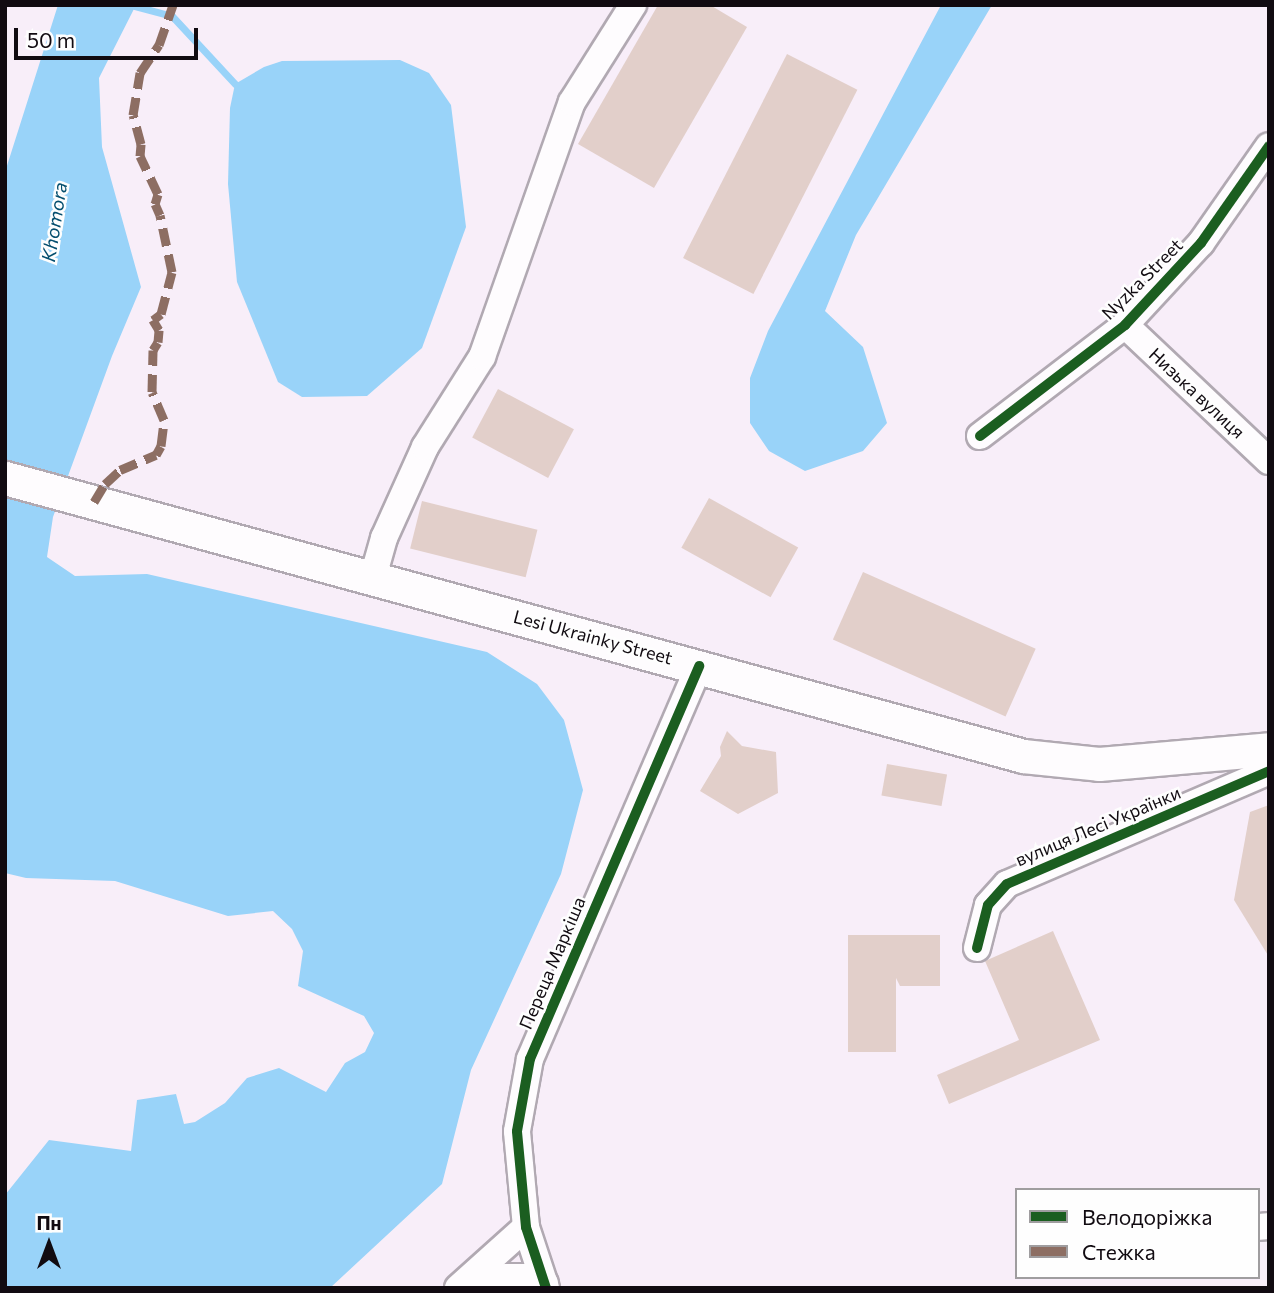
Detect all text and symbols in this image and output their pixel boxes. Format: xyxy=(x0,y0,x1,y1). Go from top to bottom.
scale bar xyxy=(18,14,201,58)
text: 50 m xyxy=(27,27,75,52)
water label: Khomora xyxy=(36,181,72,263)
street label: Nyzka Street xyxy=(1097,234,1187,324)
street label: Низька вулиця xyxy=(1145,343,1249,443)
street label: Lesi Ukrainky Street xyxy=(511,605,675,669)
street label: вулиця Лесі Українки xyxy=(1012,781,1184,871)
street label: Переца Маркіша xyxy=(514,894,590,1032)
legend xyxy=(1015,1188,1260,1279)
text: Велодоріжка xyxy=(1082,1204,1212,1229)
north arrow xyxy=(14,1209,84,1279)
text: Пн xyxy=(36,1211,62,1234)
text: Стежка xyxy=(1082,1239,1156,1264)

